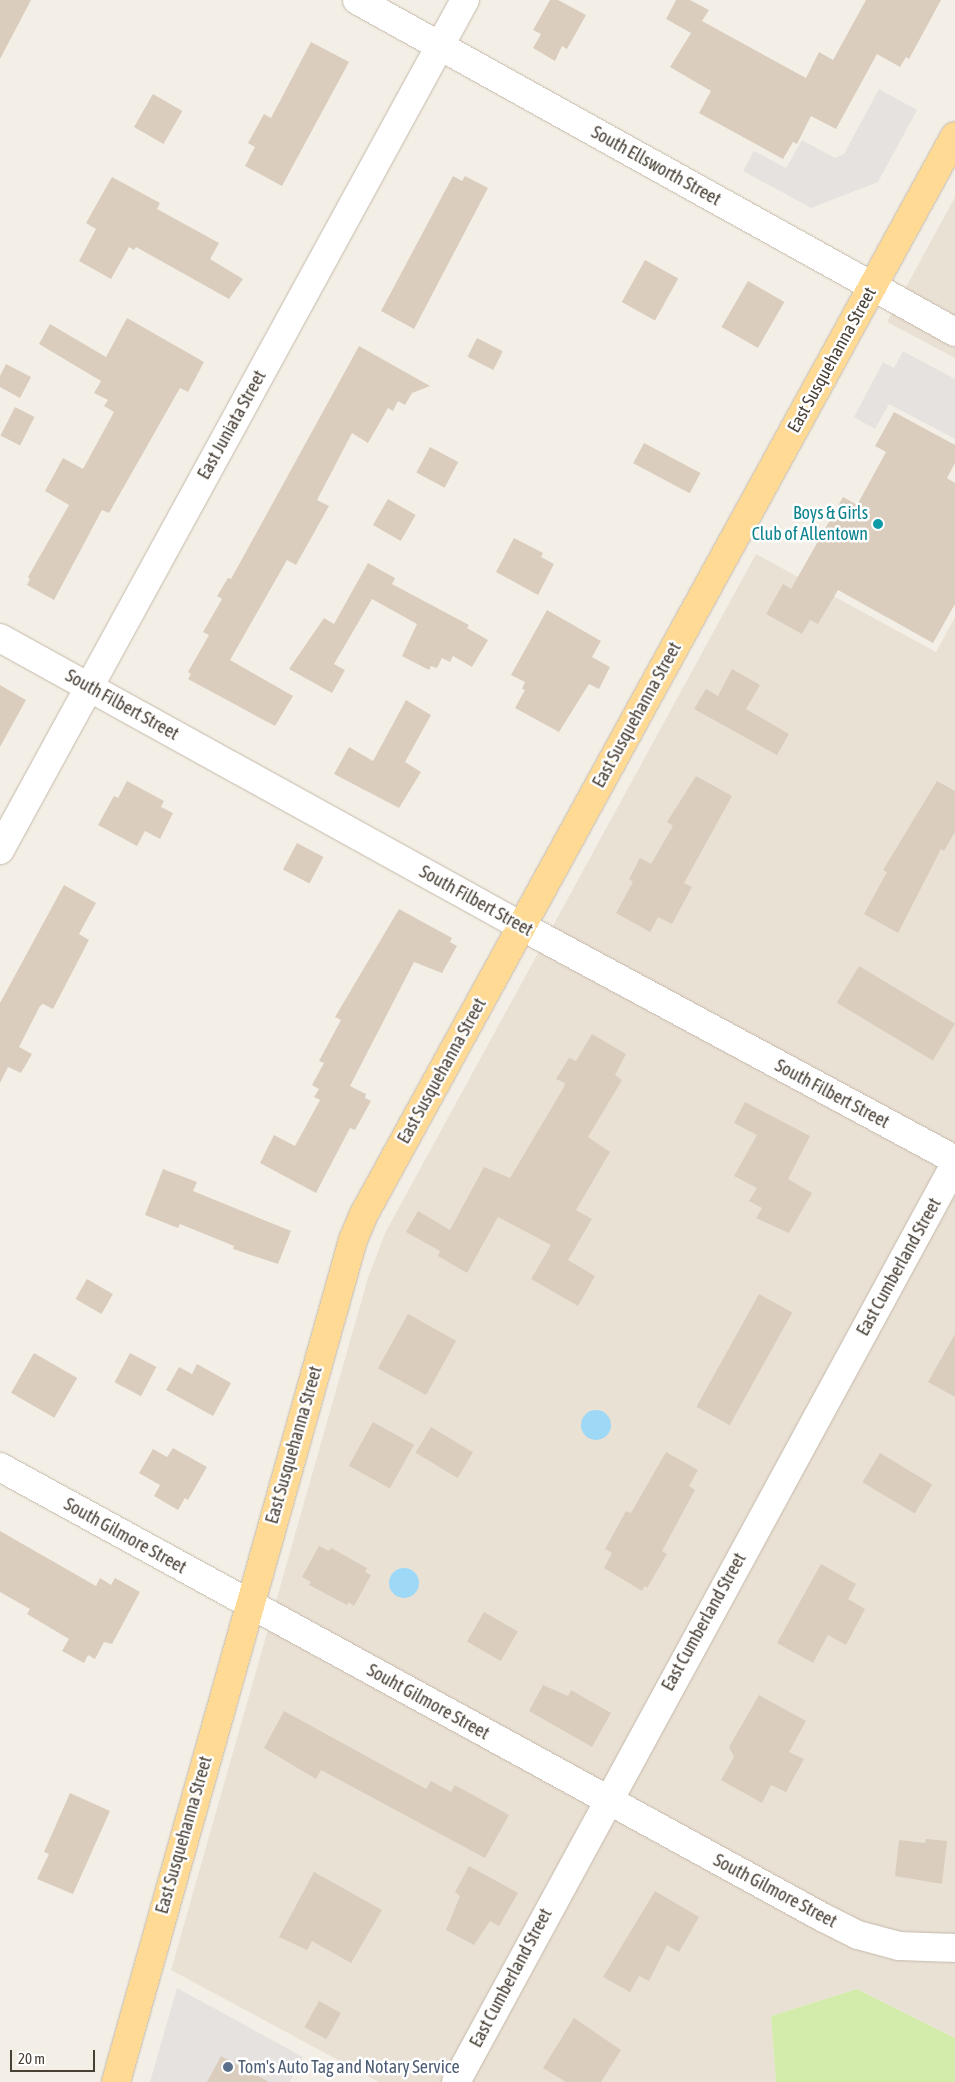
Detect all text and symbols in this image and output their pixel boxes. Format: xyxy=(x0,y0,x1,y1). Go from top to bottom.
street label: South Ellsworth Street xyxy=(587,121,725,211)
street label: East Susquehanna Street xyxy=(783,284,881,436)
street label: East Juniata Street xyxy=(193,367,271,483)
place label: Boys & Girls Club of Allentown xyxy=(752,503,868,546)
marker: Boys & Girls Club of Allentown xyxy=(872,518,884,530)
street label: East Susquehanna Street xyxy=(588,639,686,791)
street label: South Filbert Street xyxy=(62,665,182,745)
street label: South Filbert Street xyxy=(416,861,536,941)
street label: East Susquehanna Street xyxy=(393,995,491,1147)
street label: South Filbert Street xyxy=(771,1055,893,1133)
street label: East Cumberland Street xyxy=(852,1194,946,1340)
street label: East Susquehanna Street xyxy=(261,1364,327,1526)
street label: South Gilmore Street xyxy=(60,1493,190,1579)
street label: East Cumberland Street xyxy=(657,1549,751,1695)
street label: Souht Gilmore Street xyxy=(363,1659,493,1745)
street label: East Susquehanna Street xyxy=(151,1754,217,1916)
street label: South Gilmore Street xyxy=(710,1849,840,1933)
street label: East Cumberland Street xyxy=(465,1905,557,2051)
scale bar xyxy=(12,2040,98,2072)
text: 20 m xyxy=(18,2050,45,2067)
place label: Tom's Auto Tag and Notary Service xyxy=(238,2056,460,2078)
marker: Tom's Auto Tag and Notary Service xyxy=(222,2061,234,2073)

